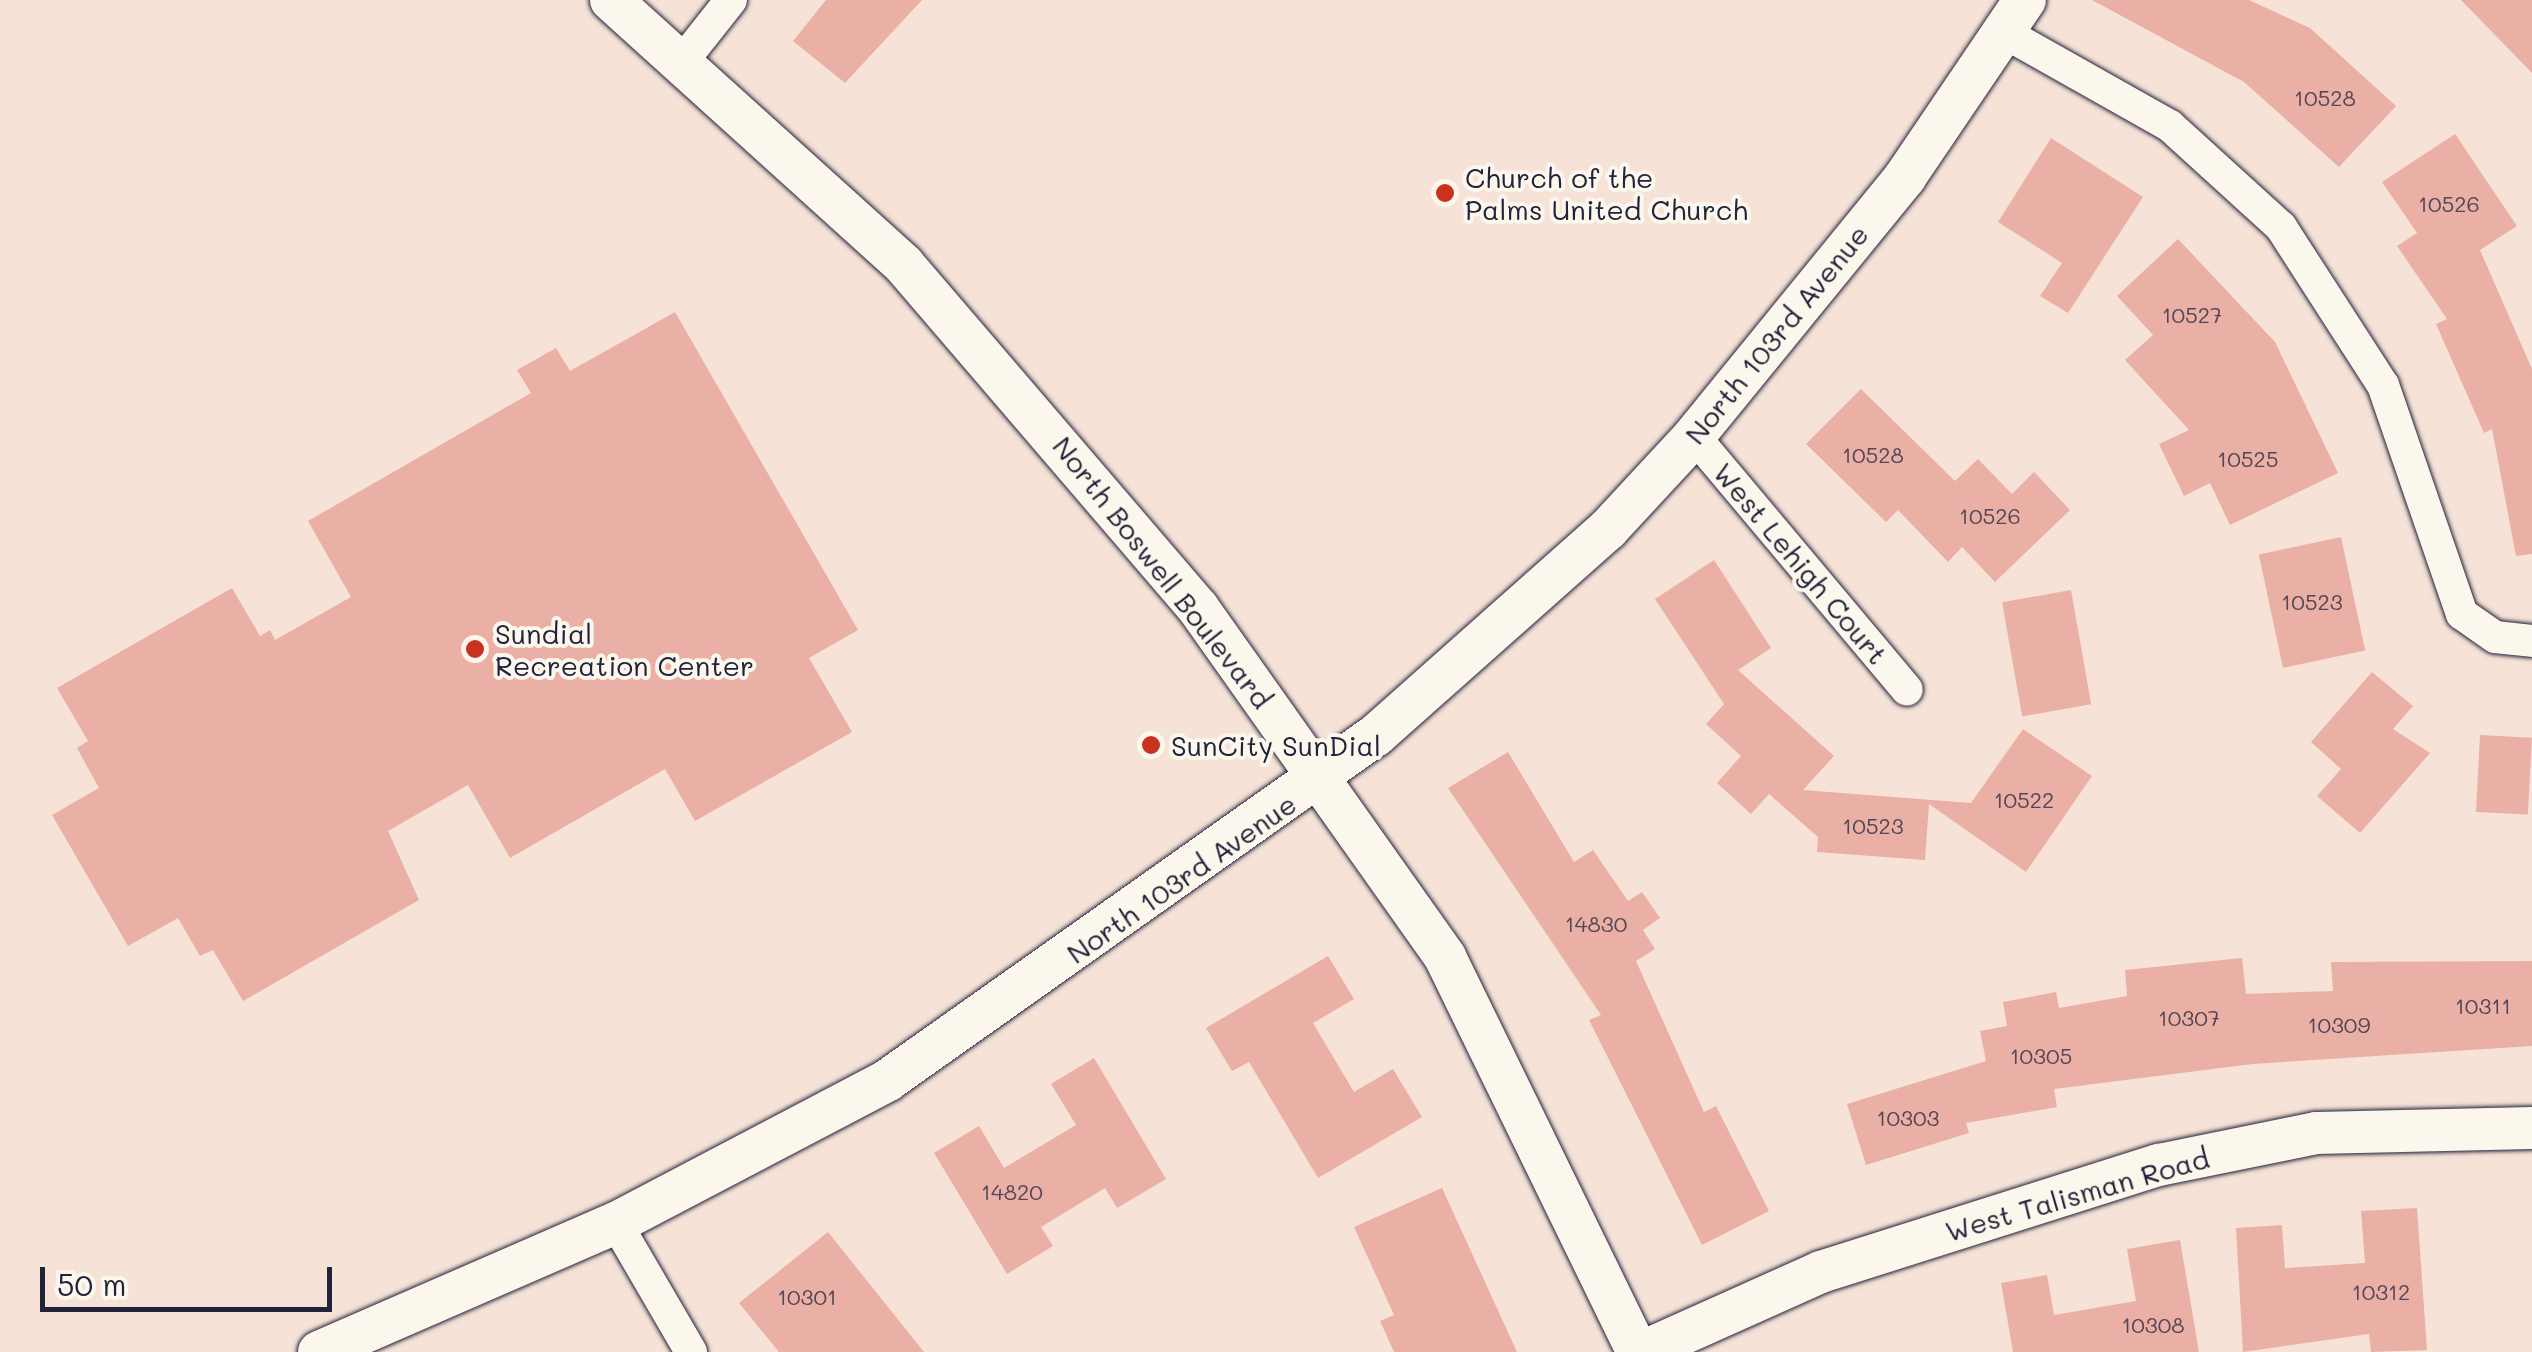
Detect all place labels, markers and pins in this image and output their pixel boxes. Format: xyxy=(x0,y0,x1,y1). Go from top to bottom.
place label: Church of the Palms United Church xyxy=(1465,160,1748,226)
marker: Church of the Palms United Church xyxy=(1434,182,1456,204)
place label: Sundial Recreation Center xyxy=(495,616,754,682)
marker: Sundial Recreation Center xyxy=(464,638,486,660)
place label: SunCity SunDial xyxy=(1171,728,1381,762)
marker: SunCity SunDial xyxy=(1140,734,1162,756)

